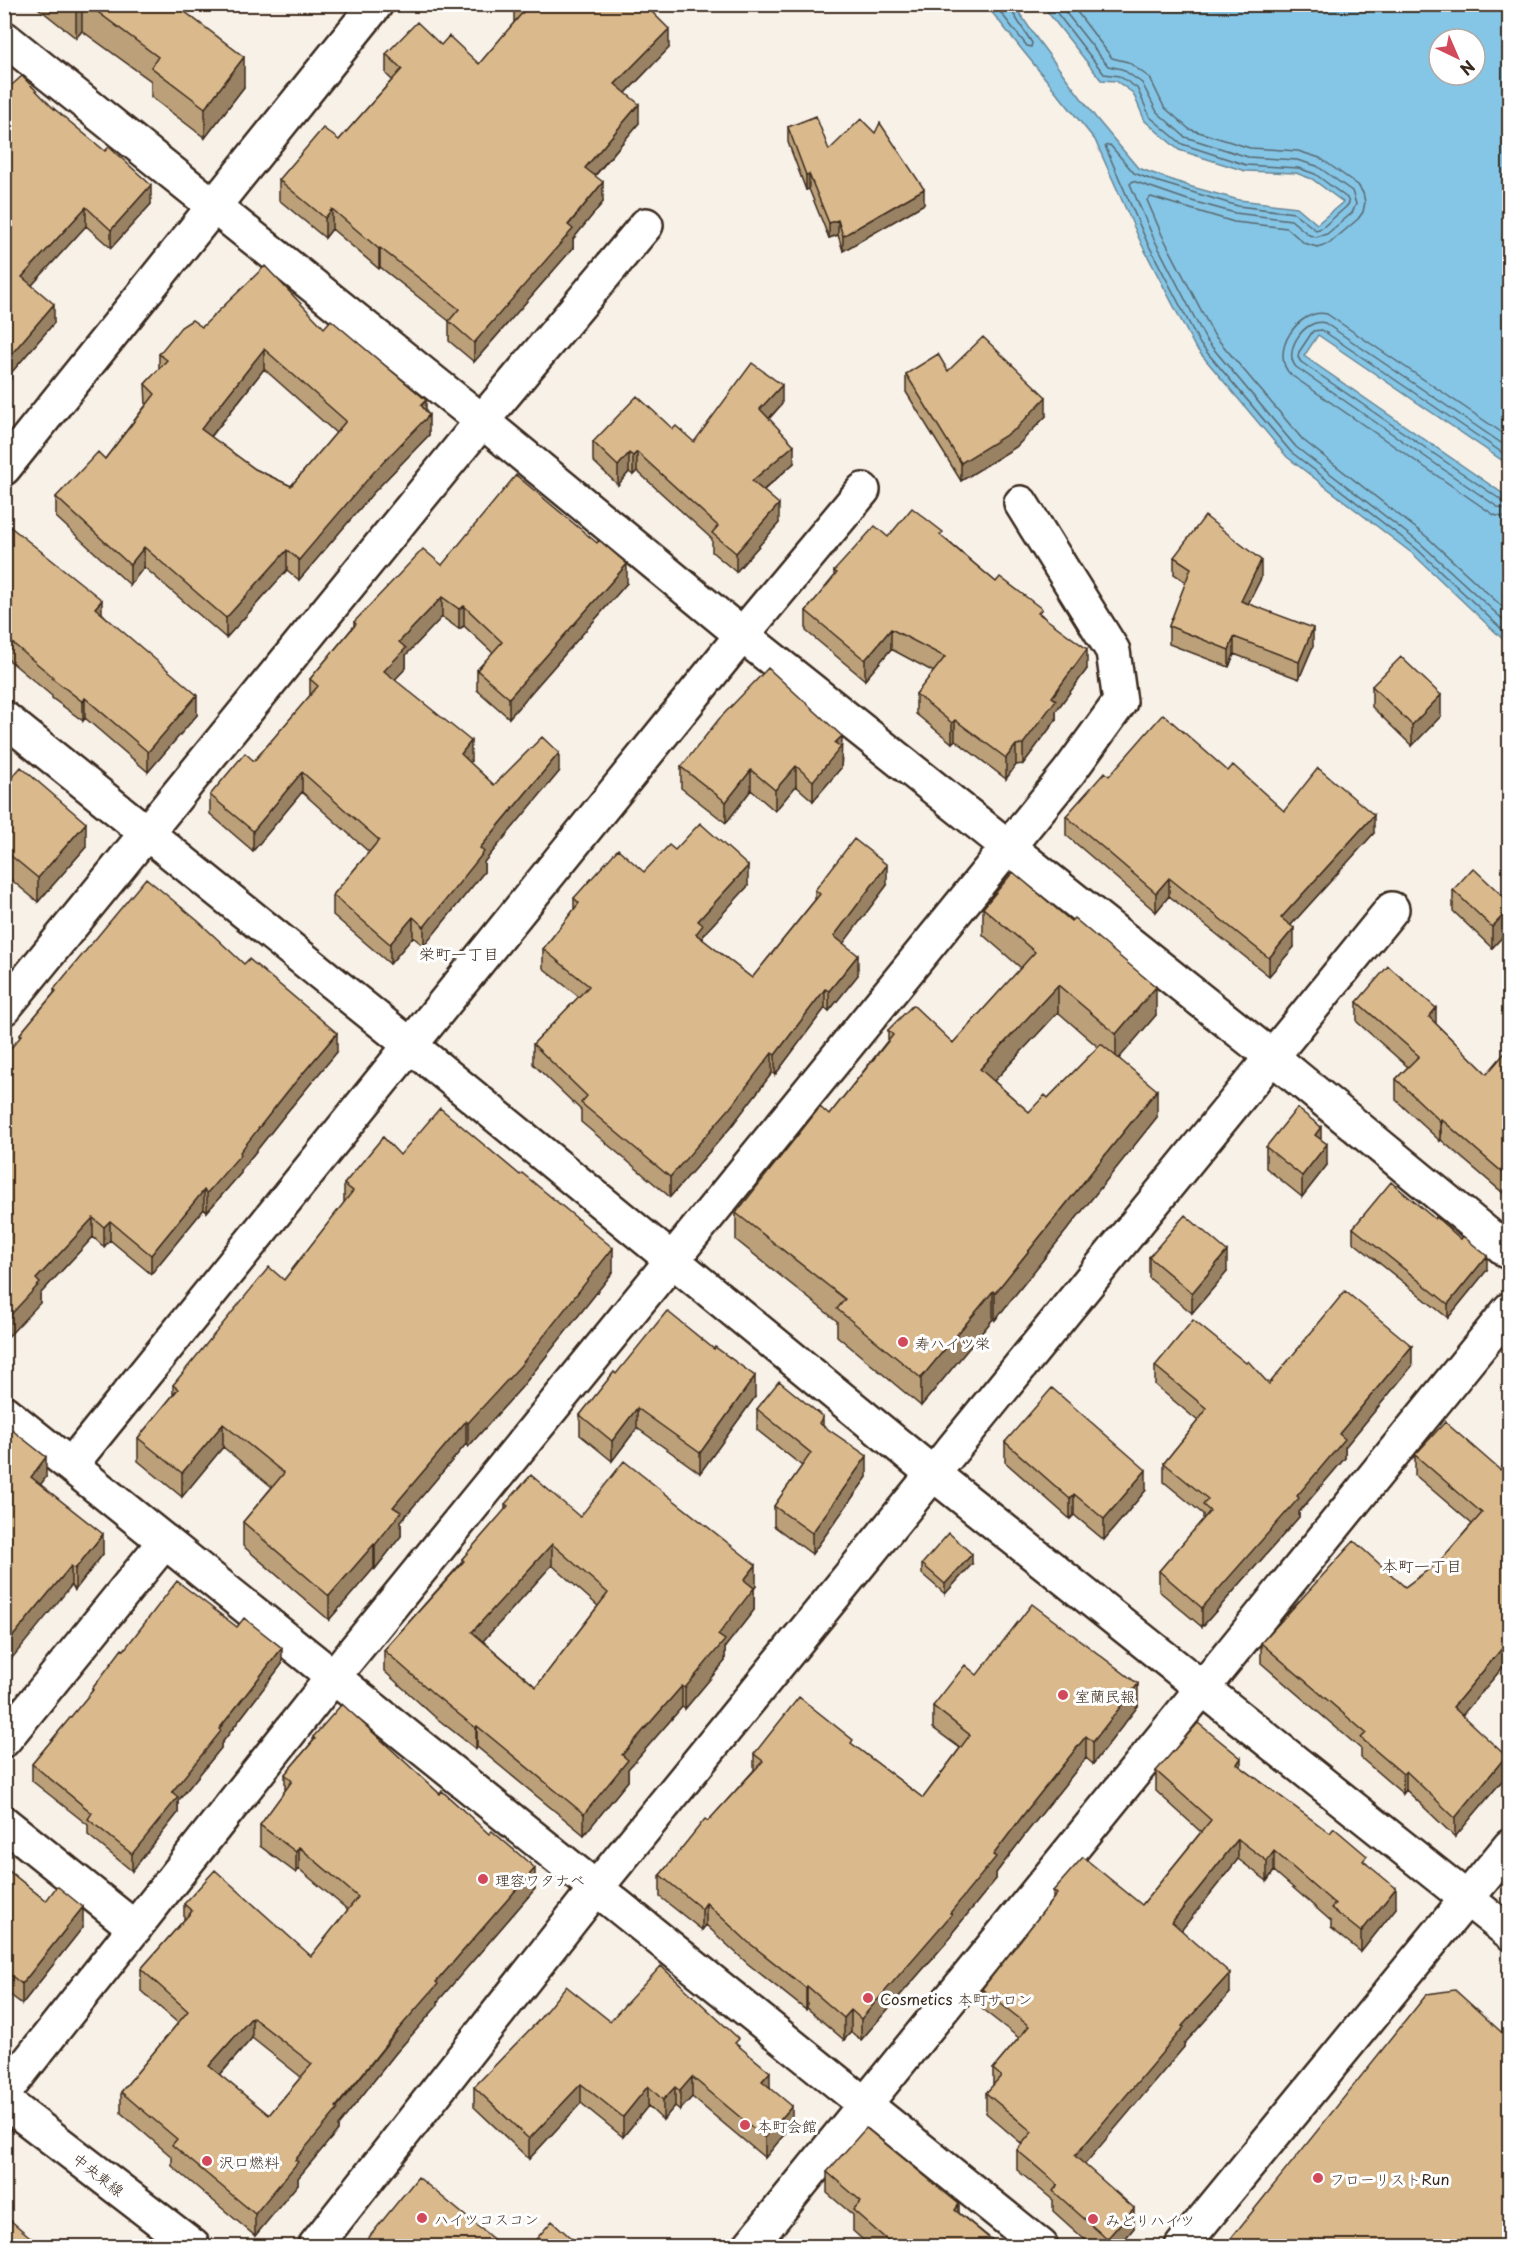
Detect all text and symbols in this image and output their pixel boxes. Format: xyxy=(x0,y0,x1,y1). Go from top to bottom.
north arrow xyxy=(1427,27,1487,87)
text: N xyxy=(1455,55,1481,82)
district label: 栄町一丁目 xyxy=(419,941,499,965)
place label: 寿ハイツ栄 xyxy=(915,1331,990,1354)
marker: 寿ハイツ栄 xyxy=(896,1335,910,1349)
district label: 本町一丁目 xyxy=(1382,1553,1462,1577)
place label: 室蘭民報 xyxy=(1075,1684,1135,1707)
marker: 室蘭民報 xyxy=(1056,1688,1070,1702)
place label: 理容ワタナベ xyxy=(495,1868,585,1891)
marker: 理容ワタナベ xyxy=(476,1872,490,1886)
place label: Cosmetics 本町サロン xyxy=(880,1987,1032,2010)
marker: Cosmetics 本町サロン xyxy=(861,1991,875,2005)
place label: 本町会館 xyxy=(757,2114,817,2137)
marker: 本町会館 xyxy=(738,2118,752,2132)
street label: 中央東線 xyxy=(68,2146,130,2202)
place label: 沢口燃料 xyxy=(219,2150,280,2173)
marker: 沢口燃料 xyxy=(200,2154,214,2168)
place label: フローリストRun xyxy=(1330,2167,1450,2190)
marker: フローリストRun xyxy=(1311,2171,1325,2185)
place label: ハイツコスコン xyxy=(434,2207,539,2230)
place label: みどりハイツ xyxy=(1105,2208,1195,2231)
marker: ハイツコスコン xyxy=(415,2211,429,2225)
marker: みどりハイツ xyxy=(1086,2212,1100,2226)

